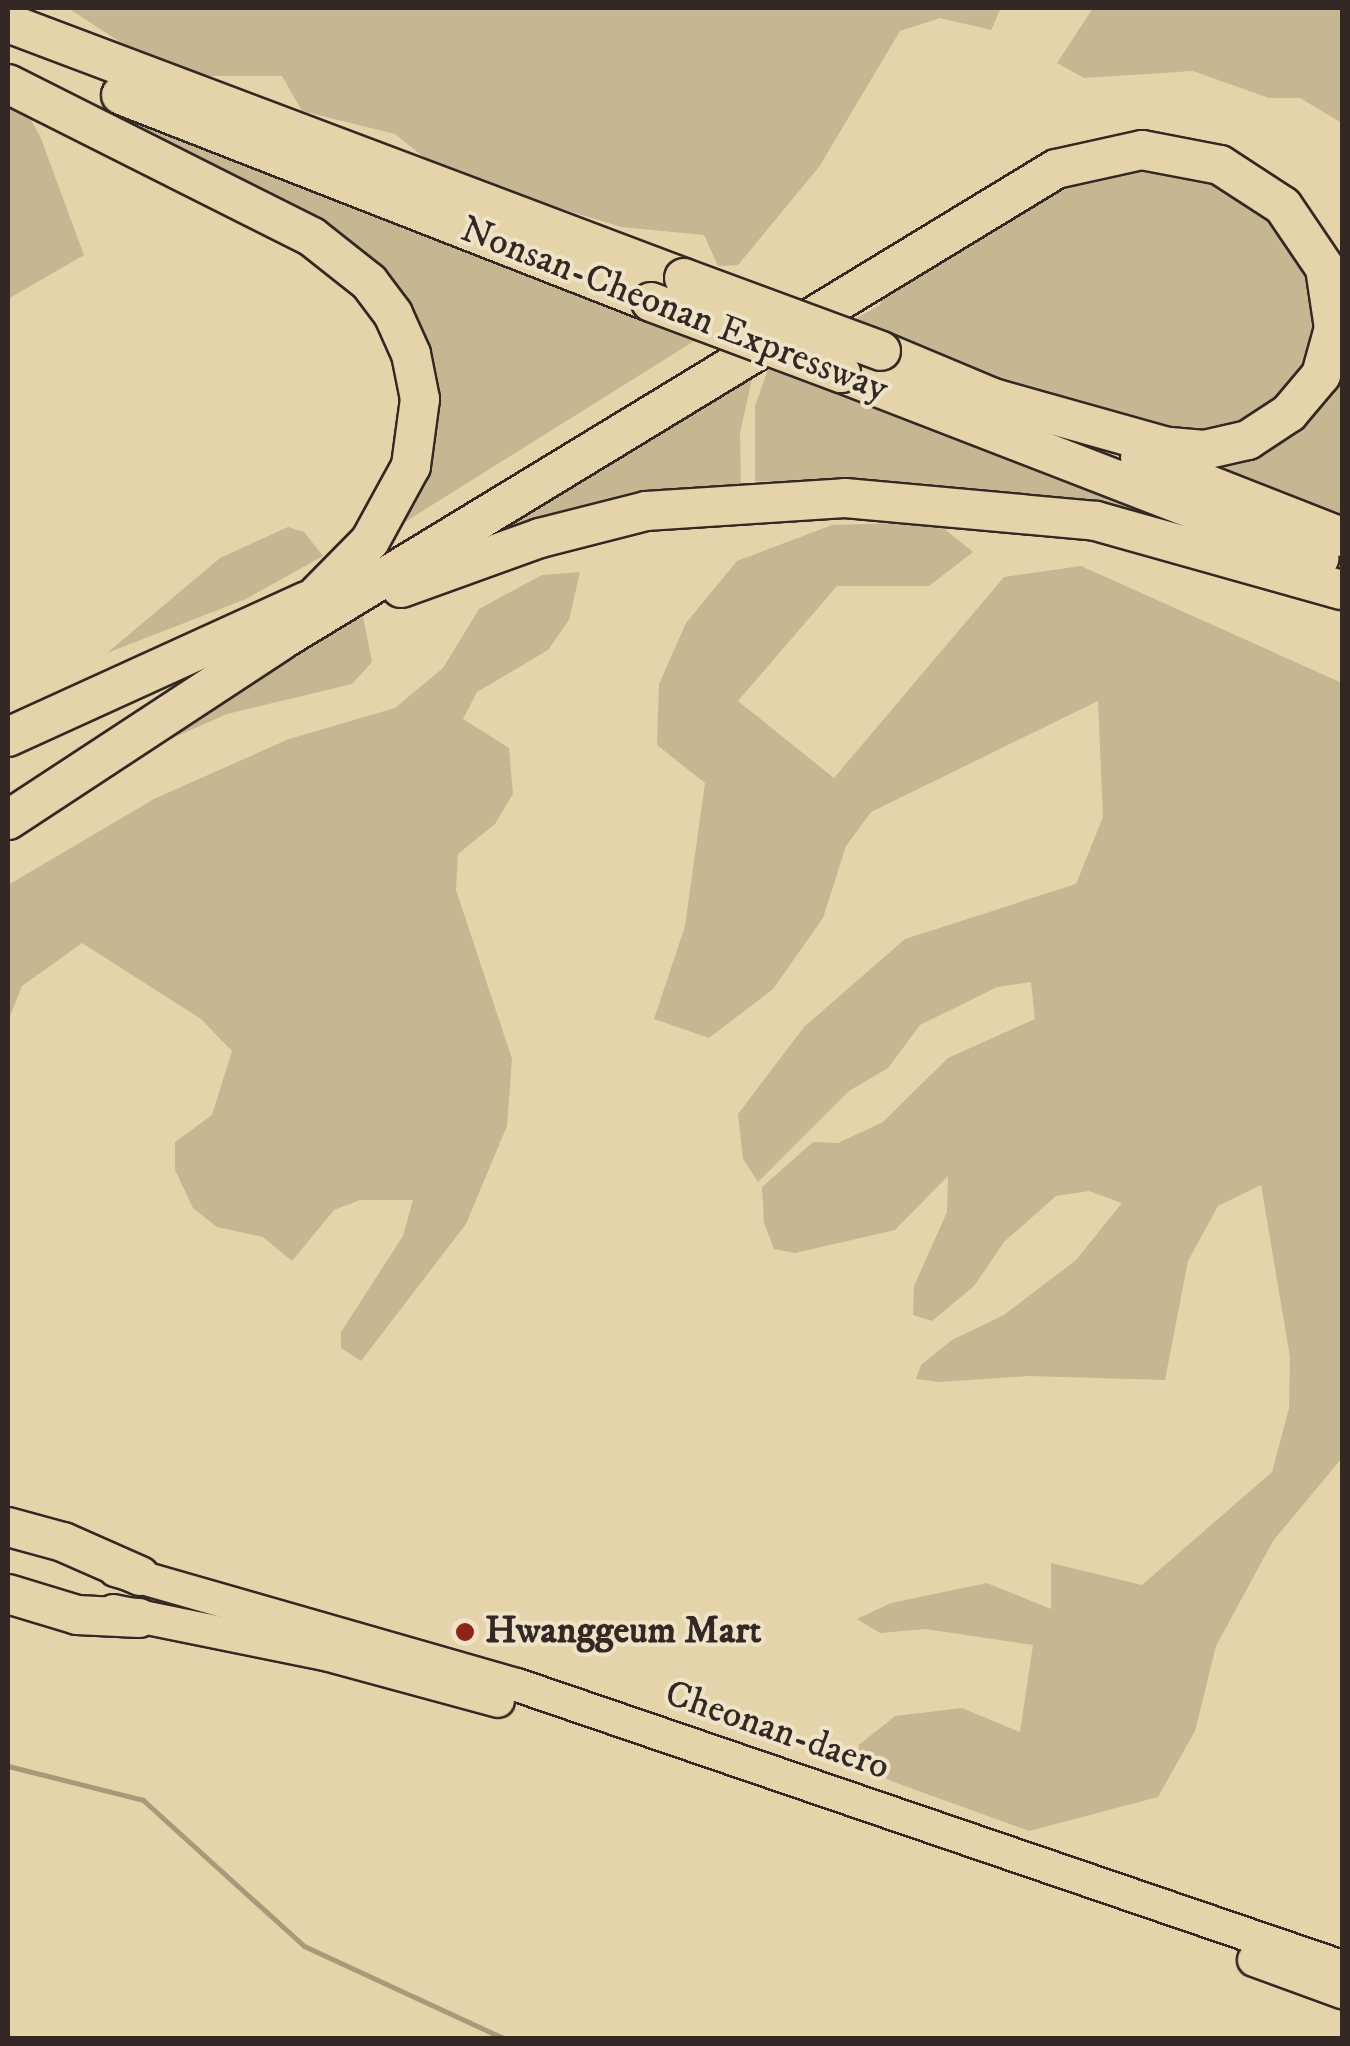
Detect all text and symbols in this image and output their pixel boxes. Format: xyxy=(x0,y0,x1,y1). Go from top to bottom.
street label: Nonsan-Cheonan Expressway xyxy=(454,207,894,413)
place label: Hwanggeum Mart xyxy=(485,1609,761,1655)
marker: Hwanggeum Mart xyxy=(454,1621,476,1643)
street label: Cheonan-daero xyxy=(659,1671,895,1791)

